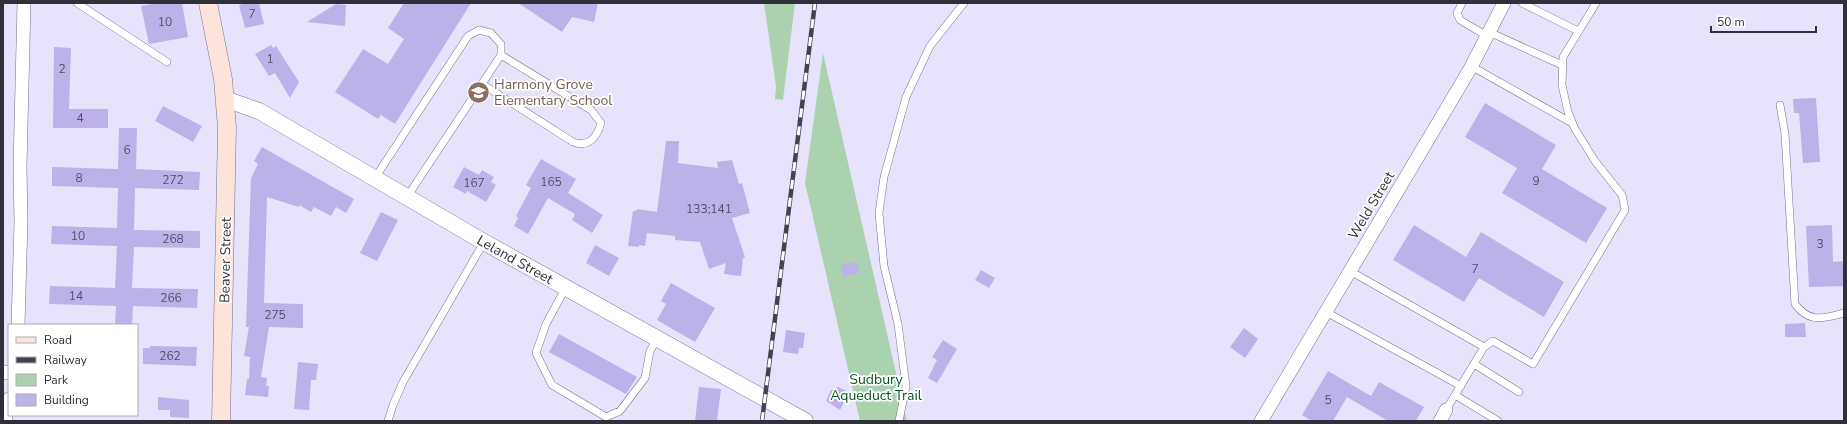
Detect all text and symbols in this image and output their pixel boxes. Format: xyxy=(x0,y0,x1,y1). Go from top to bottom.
house number: 7 xyxy=(248,6,256,22)
scale bar xyxy=(1711,8,1816,34)
house number: 10 xyxy=(158,14,172,30)
text: 50 m xyxy=(1717,14,1745,30)
house number: 1 xyxy=(266,51,274,67)
house number: 2 xyxy=(58,61,66,77)
place label: Harmony Grove Elementary School xyxy=(494,75,613,110)
school or university icon: Harmony Grove Elementary School xyxy=(466,79,492,105)
house number: 4 xyxy=(76,110,84,126)
house number: 6 xyxy=(123,142,131,158)
street label: Weld Street xyxy=(1344,168,1399,243)
house number: 8 xyxy=(75,170,83,186)
house number: 272 xyxy=(162,172,184,188)
house number: 9 xyxy=(1532,173,1540,189)
house number: 165 xyxy=(540,174,562,190)
house number: 167 xyxy=(463,175,485,191)
house number: 133;141 xyxy=(686,201,732,217)
street label: Beaver Street xyxy=(215,217,236,303)
house number: 10 xyxy=(71,228,85,244)
house number: 268 xyxy=(162,231,184,247)
street label: Leland Street xyxy=(473,231,556,289)
house number: 3 xyxy=(1816,236,1824,252)
house number: 7 xyxy=(1471,261,1479,277)
house number: 14 xyxy=(69,288,83,304)
house number: 266 xyxy=(160,290,182,306)
house number: 275 xyxy=(264,307,286,323)
legend xyxy=(8,324,138,416)
text: Road xyxy=(44,332,72,348)
house number: 262 xyxy=(159,348,181,364)
text: Railway xyxy=(44,352,88,368)
park label: Sudbury Aqueduct Trail xyxy=(830,370,923,405)
text: Park xyxy=(44,372,69,388)
text: Building xyxy=(44,392,89,408)
house number: 5 xyxy=(1324,392,1332,408)

